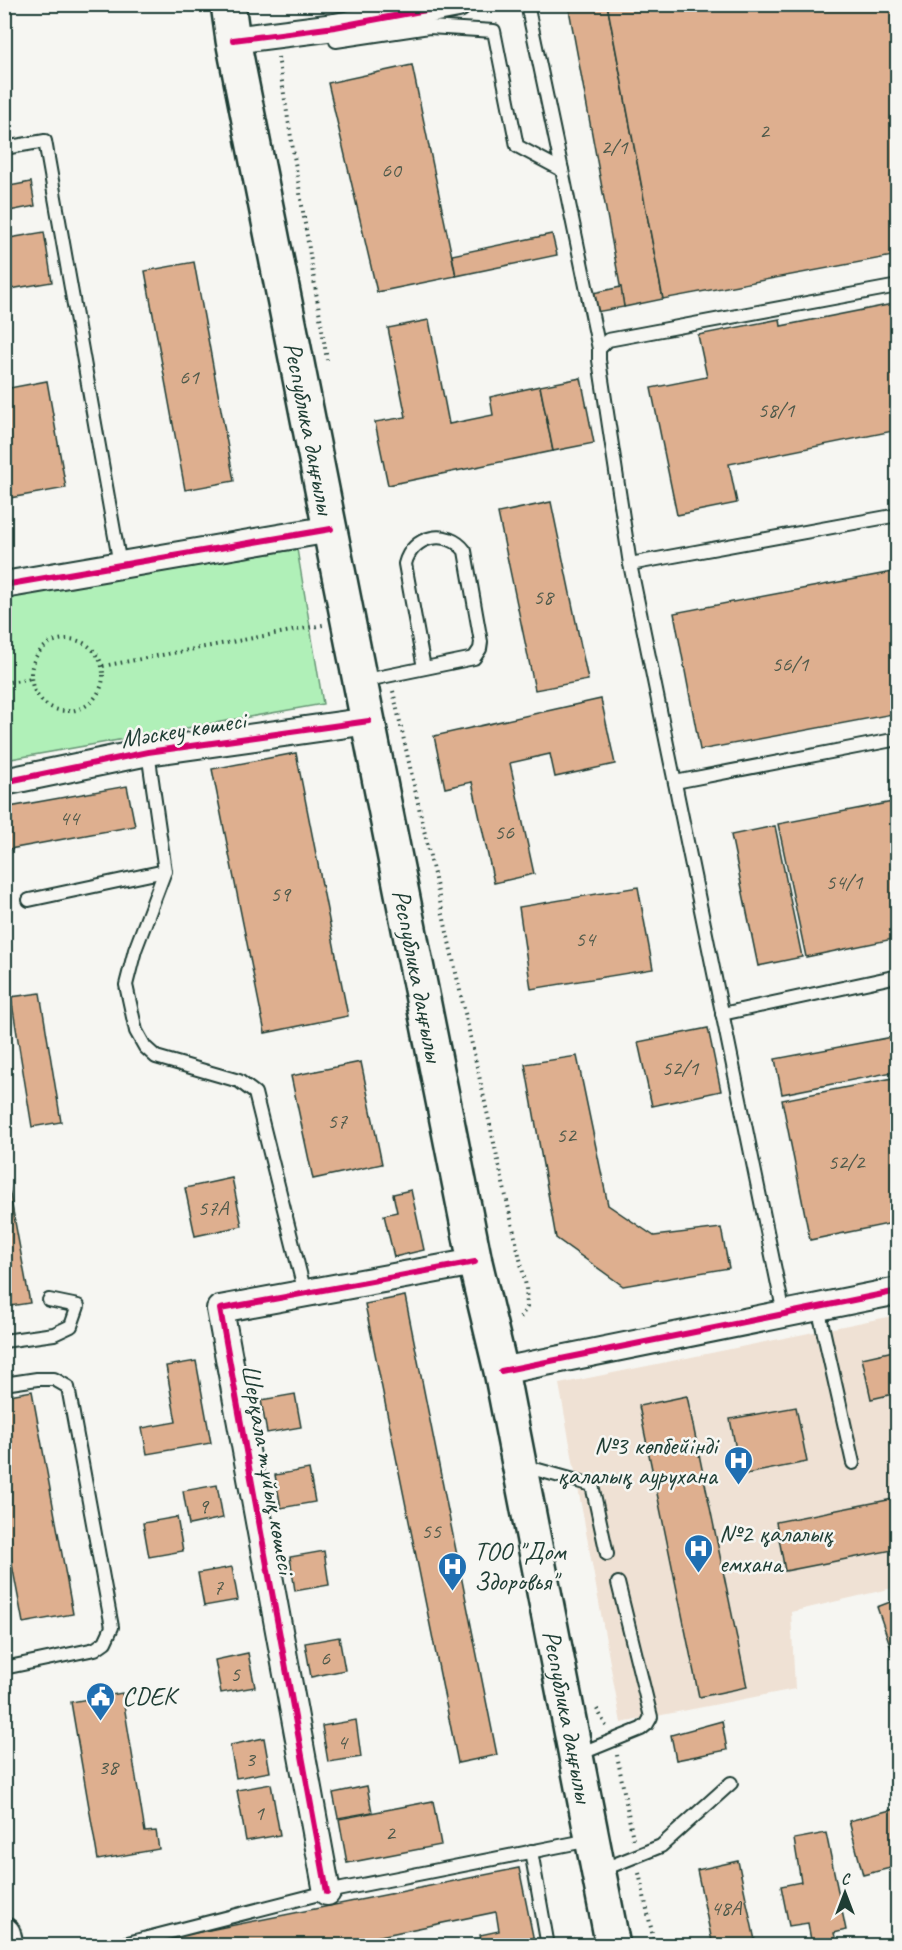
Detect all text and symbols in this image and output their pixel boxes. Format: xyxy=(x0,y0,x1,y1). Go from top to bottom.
house number: 2 xyxy=(759,117,771,145)
house number: 2/1 xyxy=(600,133,629,161)
house number: 60 xyxy=(381,156,403,184)
street label: Республика даңғылы xyxy=(276,339,343,519)
house number: 61 xyxy=(179,363,200,391)
house number: 58/1 xyxy=(758,396,796,424)
house number: 58 xyxy=(533,583,555,611)
house number: 56/1 xyxy=(772,650,810,678)
street label: Мәскеу көшесі xyxy=(118,703,251,756)
house number: 44 xyxy=(59,804,81,832)
house number: 56 xyxy=(494,818,515,846)
house number: 54/1 xyxy=(826,868,864,896)
house number: 59 xyxy=(270,880,292,908)
street label: Республика даңғылы xyxy=(385,887,451,1067)
house number: 54 xyxy=(575,925,597,953)
house number: 52/1 xyxy=(662,1054,700,1082)
house number: 57 xyxy=(327,1107,348,1135)
house number: 52 xyxy=(556,1121,578,1149)
house number: 52/2 xyxy=(828,1148,867,1176)
house number: 57А xyxy=(198,1194,229,1222)
street label: Шерқала тұйық көшесі xyxy=(234,1362,304,1580)
place label: №3 көпбейінді қалалық аурухана xyxy=(557,1429,720,1492)
hospital icon: №3 көпбейінді қалалық аурухана xyxy=(722,1444,754,1486)
house number: 9 xyxy=(198,1492,210,1520)
house number: 55 xyxy=(421,1517,442,1545)
place label: №2 қалалық емхана xyxy=(719,1517,834,1580)
hospital icon: №2 қалалық емхана xyxy=(682,1532,714,1574)
place label: ТОО "Дом Здоровья" xyxy=(474,1535,567,1598)
hospital icon: ТОО "Дом Здоровья" xyxy=(437,1550,469,1592)
house number: 7 xyxy=(213,1573,224,1601)
street label: Республика даңғылы xyxy=(535,1628,601,1808)
house number: 6 xyxy=(320,1644,331,1672)
house number: 5 xyxy=(230,1660,241,1688)
public building icon: CDEK xyxy=(85,1680,117,1722)
place label: CDEK xyxy=(122,1680,180,1713)
house number: 4 xyxy=(337,1728,349,1756)
house number: 3 xyxy=(245,1745,257,1773)
house number: 38 xyxy=(98,1753,120,1781)
house number: 1 xyxy=(254,1799,265,1827)
house number: 2 xyxy=(385,1819,397,1847)
north arrow xyxy=(815,1863,875,1923)
text: С xyxy=(841,1869,851,1889)
house number: 48А xyxy=(711,1894,742,1922)

